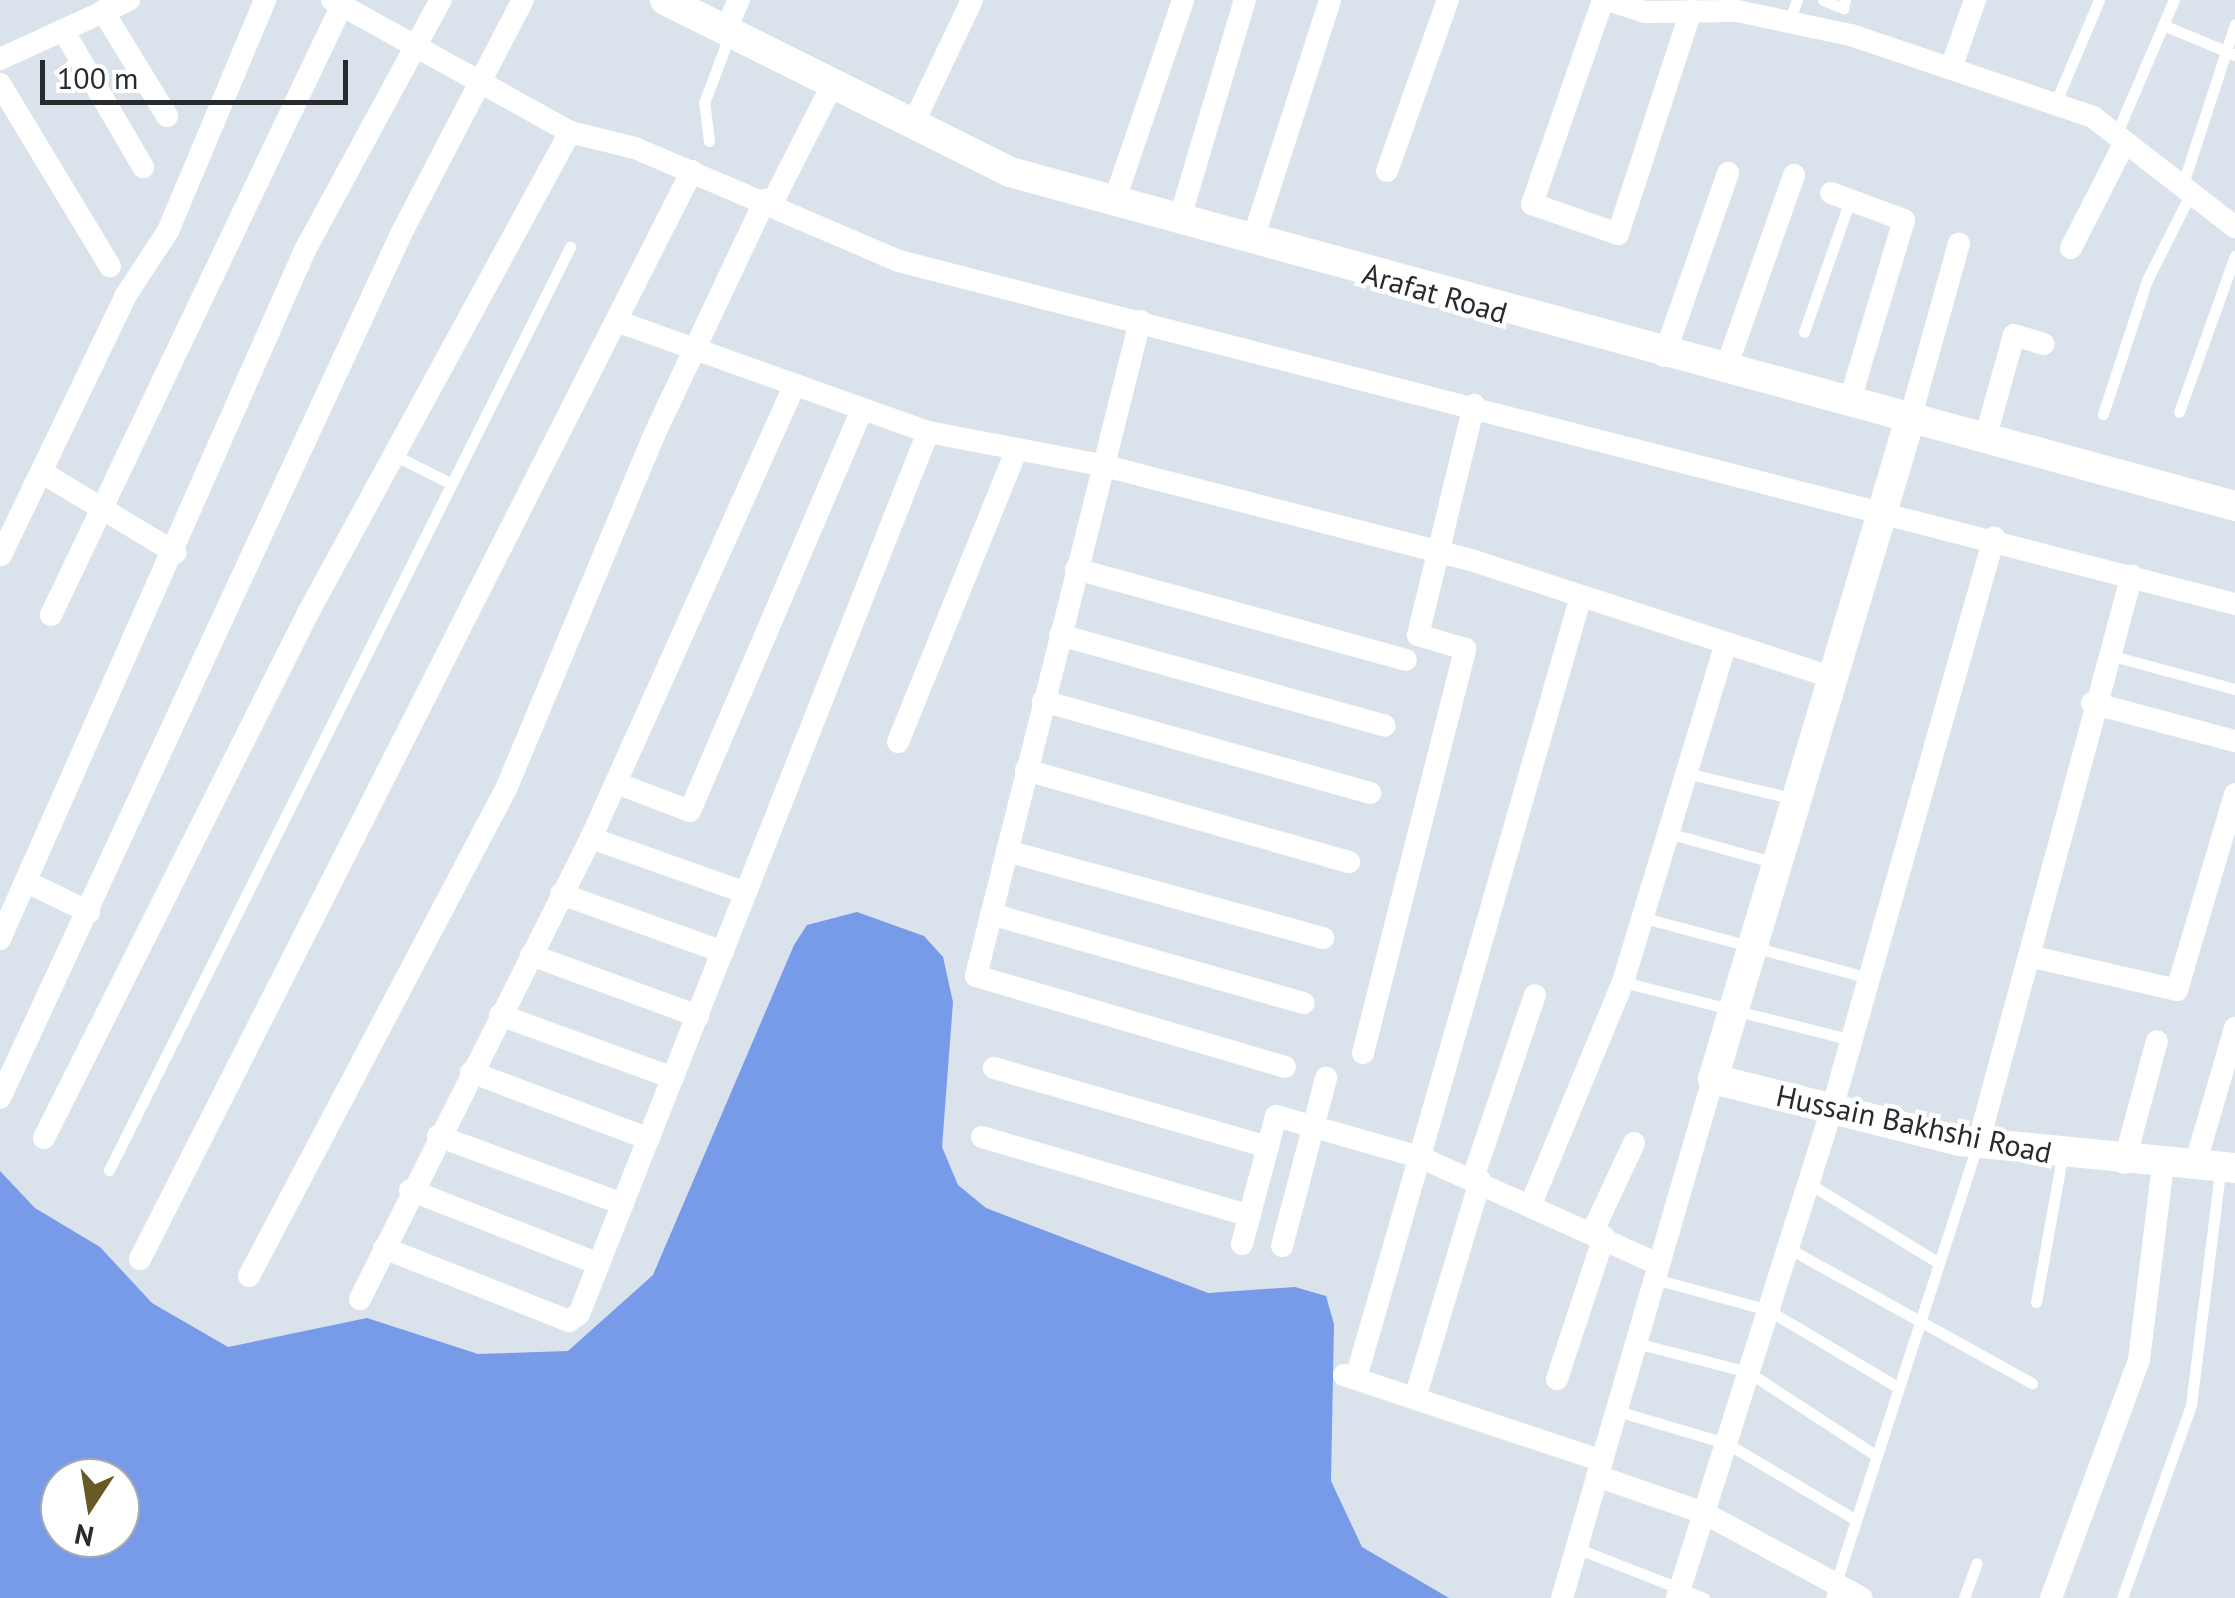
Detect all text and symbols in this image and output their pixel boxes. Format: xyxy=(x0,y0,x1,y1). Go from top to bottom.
scale bar xyxy=(45,40,352,102)
text: 100 m xyxy=(57,58,138,97)
street label: Arafat Road xyxy=(1359,255,1511,331)
street label: Hussain Bakhshi Road xyxy=(1773,1077,2055,1171)
north arrow xyxy=(40,1458,140,1558)
text: N xyxy=(71,1516,97,1556)

